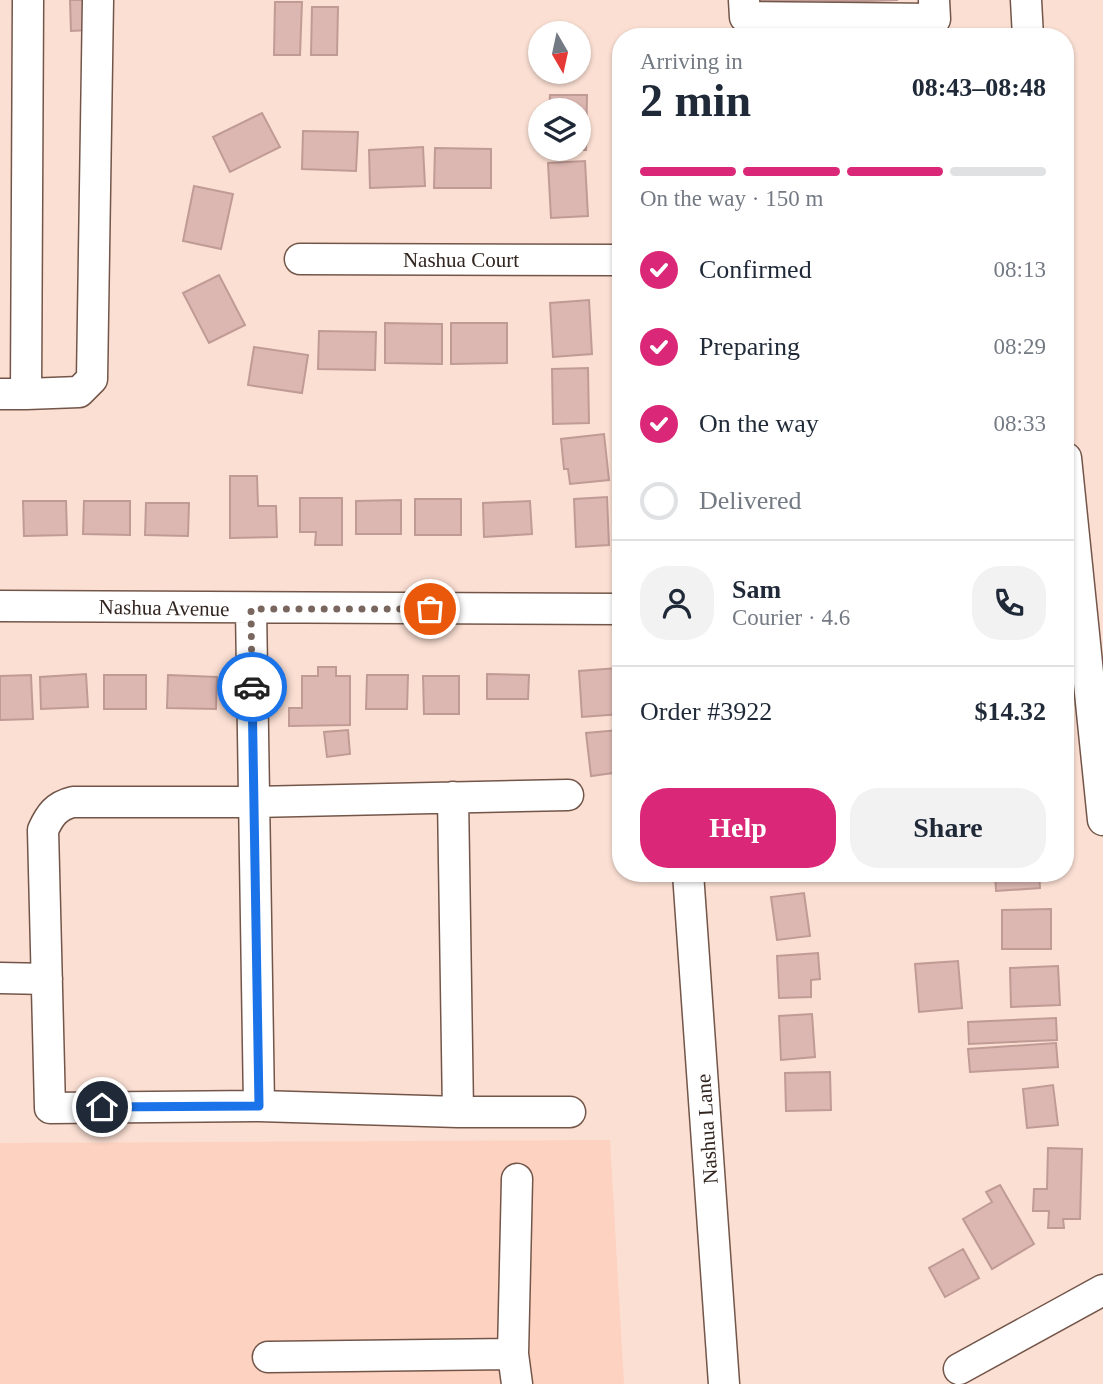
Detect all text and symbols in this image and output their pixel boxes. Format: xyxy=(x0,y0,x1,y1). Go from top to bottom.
north arrow xyxy=(528,21,592,84)
map controls xyxy=(528,21,591,161)
text: Arriving in xyxy=(640,49,743,74)
text: 08:43–08:48 xyxy=(912,73,1046,102)
text: 2 min xyxy=(640,75,751,126)
button: layers xyxy=(528,98,591,161)
text: On the way · 150 m xyxy=(640,186,823,211)
street label: Nashua Court xyxy=(403,248,519,272)
icon: check xyxy=(640,251,678,289)
text: Confirmed xyxy=(699,255,812,284)
text: 08:13 xyxy=(994,257,1046,282)
icon: check xyxy=(640,328,678,366)
text: Preparing xyxy=(699,332,800,361)
text: 08:29 xyxy=(994,334,1046,359)
icon: check xyxy=(640,405,678,443)
text: On the way xyxy=(699,409,819,438)
text: 08:33 xyxy=(994,411,1046,436)
text: Delivered xyxy=(699,486,802,515)
button: person xyxy=(640,566,714,640)
button: phone xyxy=(972,566,1046,640)
text: Sam xyxy=(732,575,781,604)
pin xyxy=(400,579,460,639)
icon: bag xyxy=(411,590,449,628)
street label: Nashua Avenue xyxy=(98,595,230,621)
text: Courier · 4.6 xyxy=(732,605,850,630)
courier xyxy=(217,652,287,722)
icon: car xyxy=(233,668,271,706)
text: Order #3922 xyxy=(640,697,772,726)
text: $14.32 xyxy=(975,697,1046,726)
button: Help xyxy=(640,788,836,868)
button: Share xyxy=(850,788,1046,868)
street label: Nashua Lane xyxy=(691,1073,723,1185)
pin xyxy=(72,1077,132,1137)
icon: home xyxy=(83,1088,121,1126)

